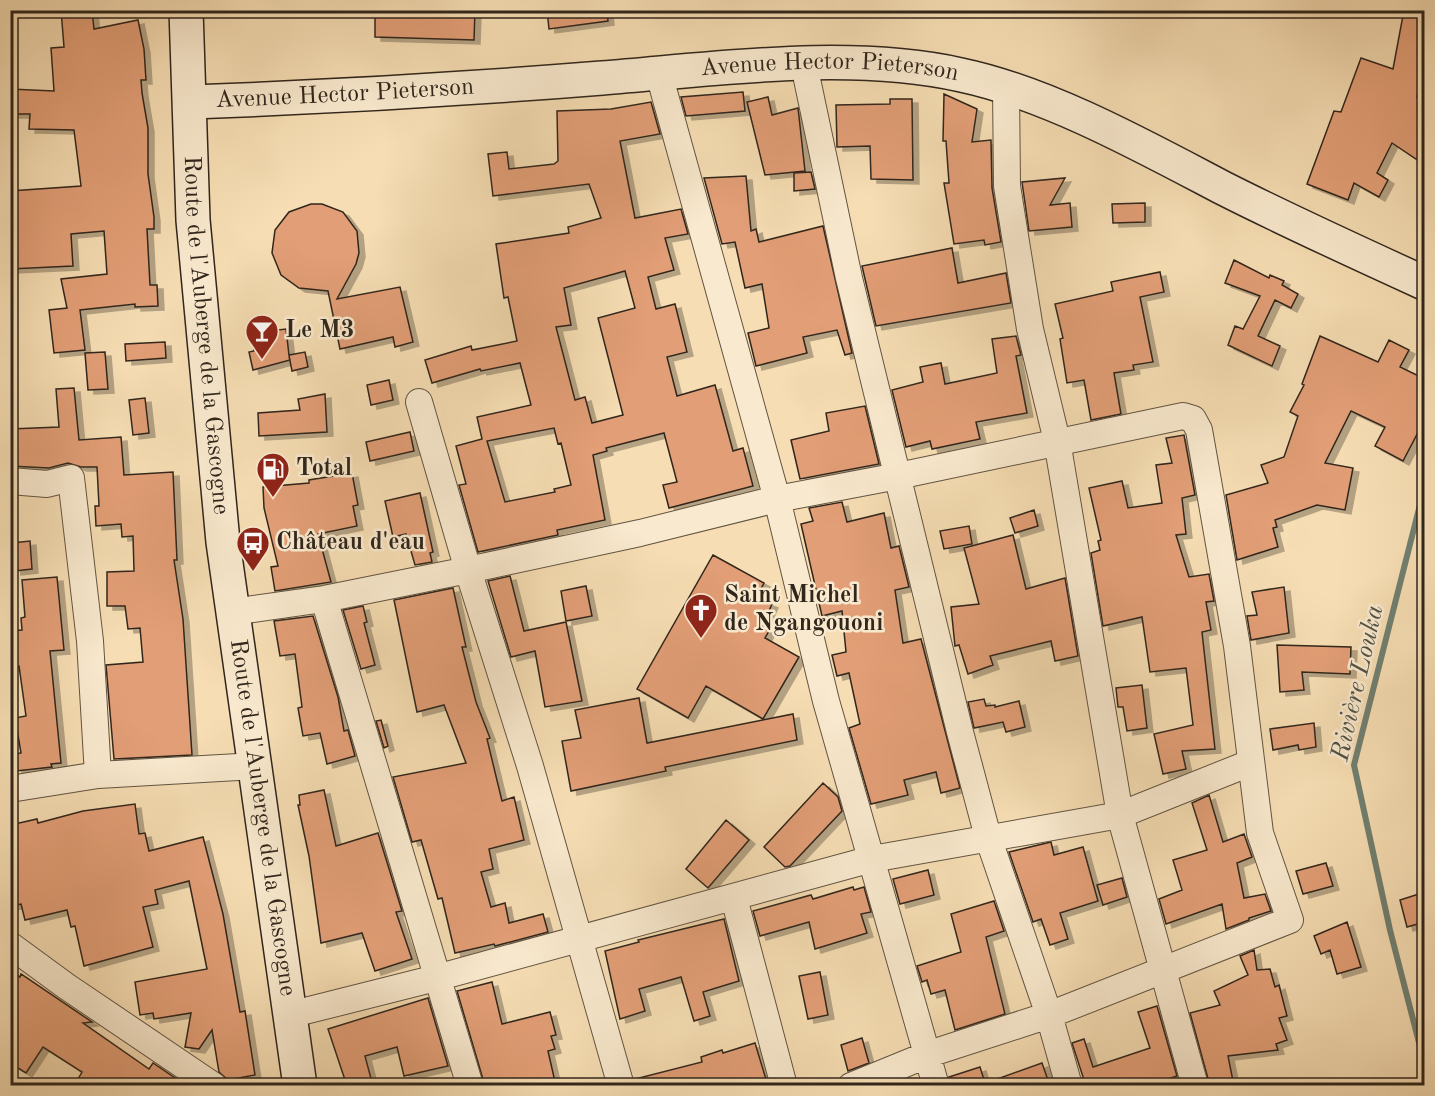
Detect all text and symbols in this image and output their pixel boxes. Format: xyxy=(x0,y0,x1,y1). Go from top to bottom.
street label: Avenue Hector Pieterson xyxy=(699,51,961,86)
street label: Avenue Hector Pieterson xyxy=(215,75,475,113)
street label: Route de l'Auberge de la Gascogne xyxy=(179,155,232,516)
bar icon: Le M3 xyxy=(244,313,280,360)
place label: Le M3 xyxy=(285,319,354,343)
fuel station icon: Total xyxy=(255,451,291,498)
place label: Total xyxy=(296,457,352,481)
bus stop icon: Château d'eau xyxy=(235,525,271,572)
place label: Château d'eau xyxy=(276,531,425,555)
place label: Saint Michel de Ngangouoni xyxy=(724,584,883,636)
church icon: Saint Michel de Ngangouoni xyxy=(683,592,719,639)
water label: Rivière Louka xyxy=(1327,602,1389,765)
street label: Route de l'Auberge de la Gascogne xyxy=(225,638,299,998)

